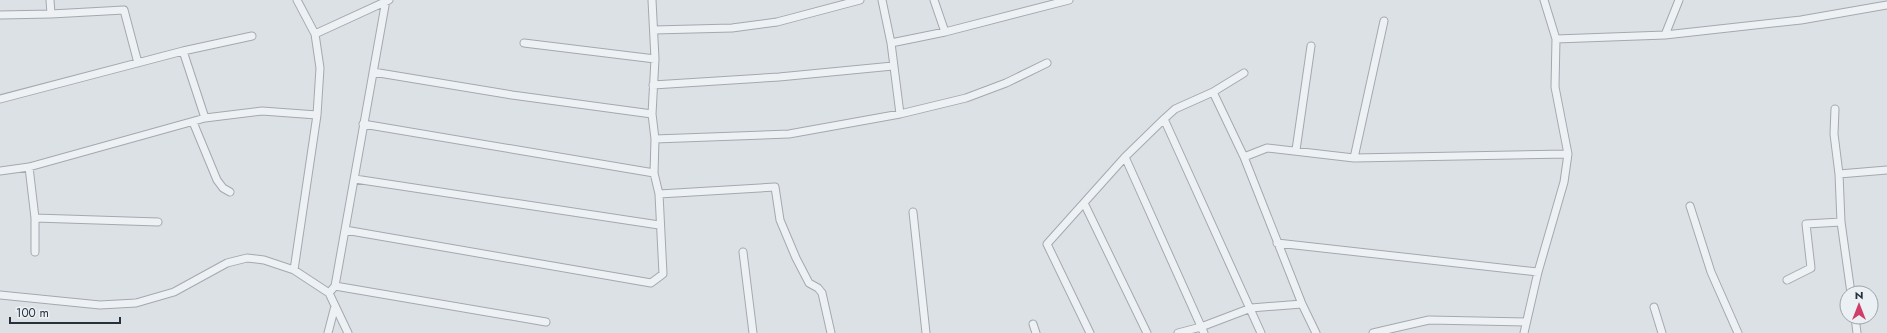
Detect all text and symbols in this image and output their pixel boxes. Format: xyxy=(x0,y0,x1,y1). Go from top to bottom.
north arrow xyxy=(1839,285,1879,325)
text: N xyxy=(1855,287,1863,303)
scale bar xyxy=(10,299,120,325)
text: 100 m xyxy=(16,304,49,322)

